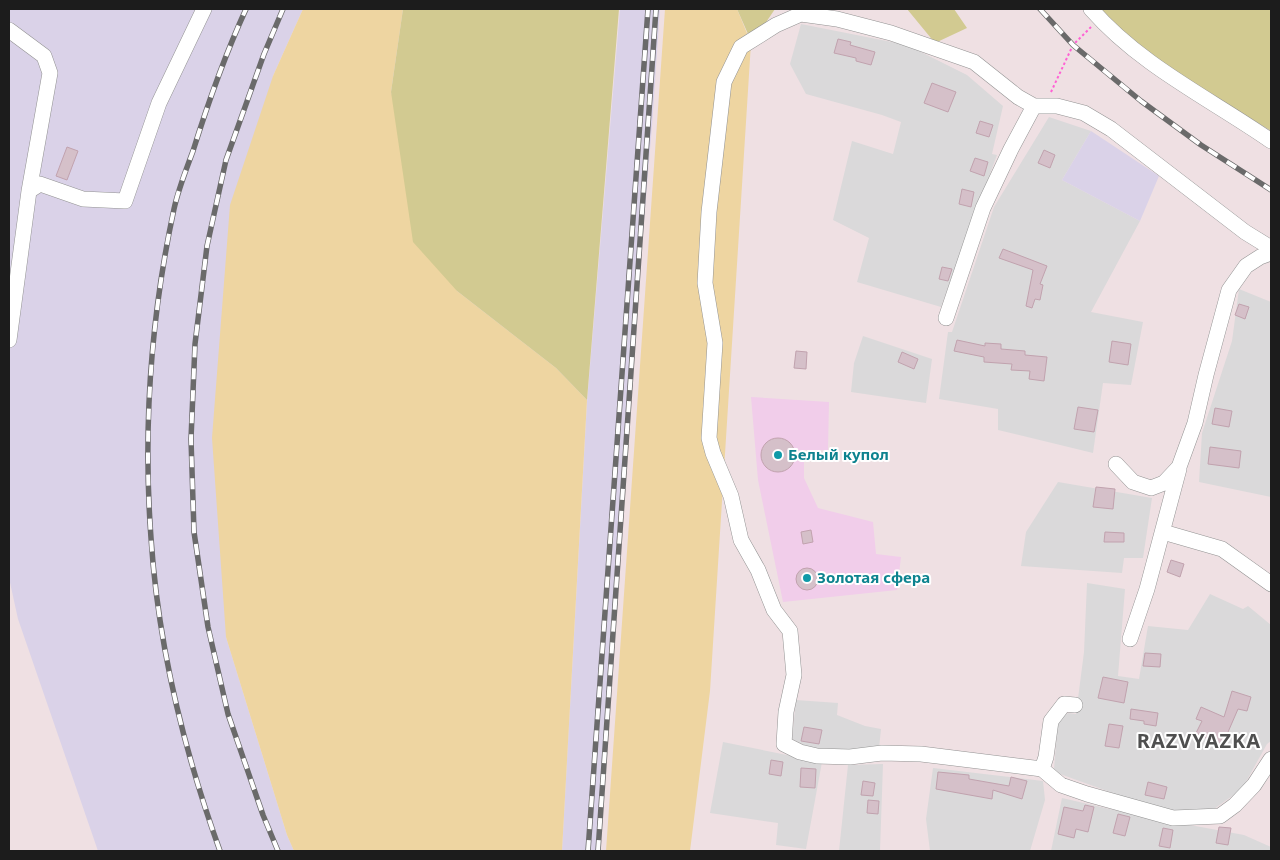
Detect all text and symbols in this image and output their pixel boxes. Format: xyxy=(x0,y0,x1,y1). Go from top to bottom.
place label: Белый купол xyxy=(788,444,889,464)
marker: Белый купол xyxy=(772,449,784,461)
place label: Золотая сфера xyxy=(817,567,930,587)
marker: Золотая сфера xyxy=(801,572,813,584)
district label: RAZVYAZKA xyxy=(1137,727,1261,754)

